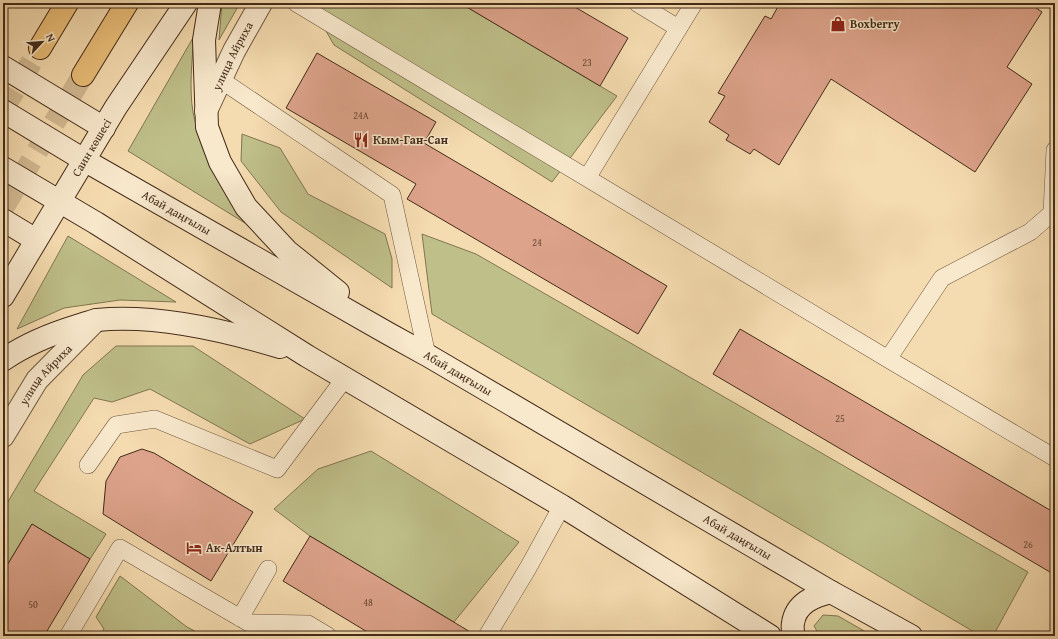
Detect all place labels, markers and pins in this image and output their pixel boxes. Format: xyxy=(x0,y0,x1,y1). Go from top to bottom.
shop icon: Boxberry xyxy=(829,15,847,33)
place label: Boxberry xyxy=(850,15,900,32)
restaurant icon: Кым-Ган-Сан xyxy=(352,131,370,149)
place label: Кым-Ган-Сан xyxy=(373,131,449,148)
hotel icon: Ак-Алтын xyxy=(185,539,203,557)
place label: Ак-Алтын xyxy=(206,539,263,556)

